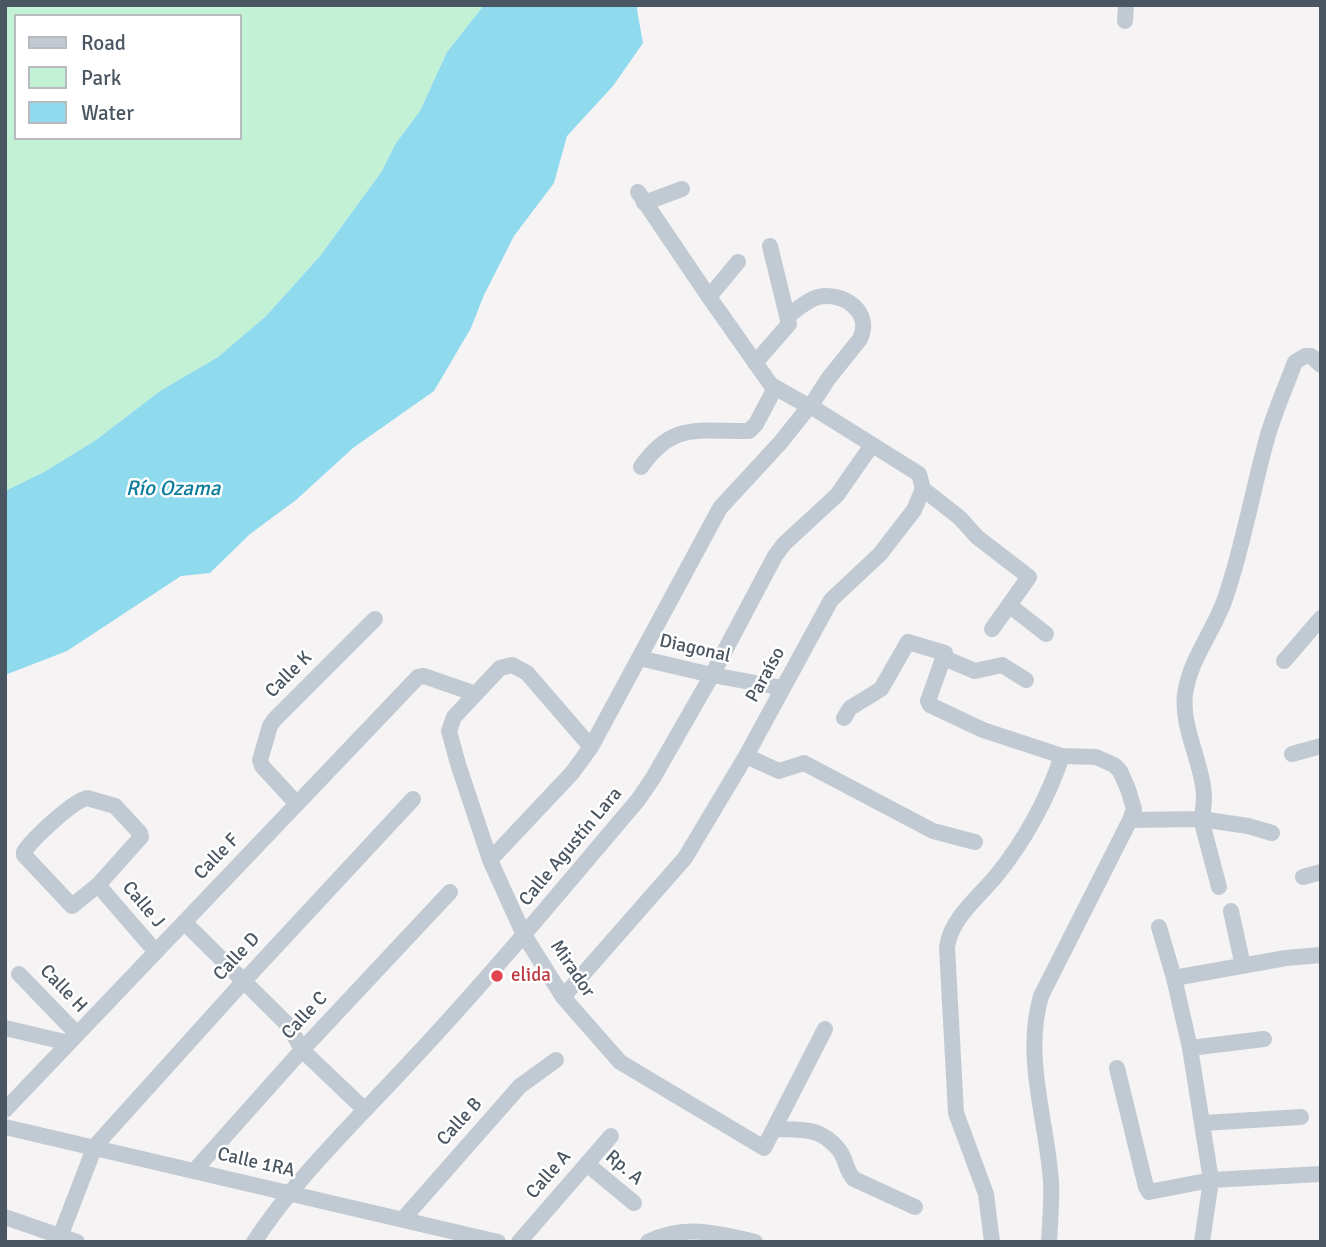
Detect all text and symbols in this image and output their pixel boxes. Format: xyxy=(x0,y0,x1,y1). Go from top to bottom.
legend xyxy=(14,14,242,140)
text: Road xyxy=(81,30,126,56)
text: Park xyxy=(81,65,121,91)
text: Water xyxy=(81,100,134,126)
water label: Río Ozama xyxy=(126,476,220,502)
street label: Diagonal xyxy=(657,630,733,668)
street label: Paraíso xyxy=(742,643,790,707)
street label: Calle K xyxy=(261,647,317,703)
street label: Calle Agustín Lara xyxy=(515,783,627,911)
street label: Calle F xyxy=(190,829,244,885)
street label: Calle J xyxy=(117,877,169,933)
street label: Calle D xyxy=(209,928,265,986)
street label: Mirador xyxy=(545,936,599,1002)
street label: Calle H xyxy=(35,960,91,1018)
place label: elida xyxy=(511,965,551,987)
marker: elida xyxy=(489,968,505,984)
street label: Calle C xyxy=(277,987,333,1045)
street label: Calle B xyxy=(432,1093,488,1151)
street label: Calle 1RA xyxy=(215,1143,297,1183)
street label: Calle A xyxy=(522,1146,576,1204)
street label: Rp. A xyxy=(600,1146,648,1190)

